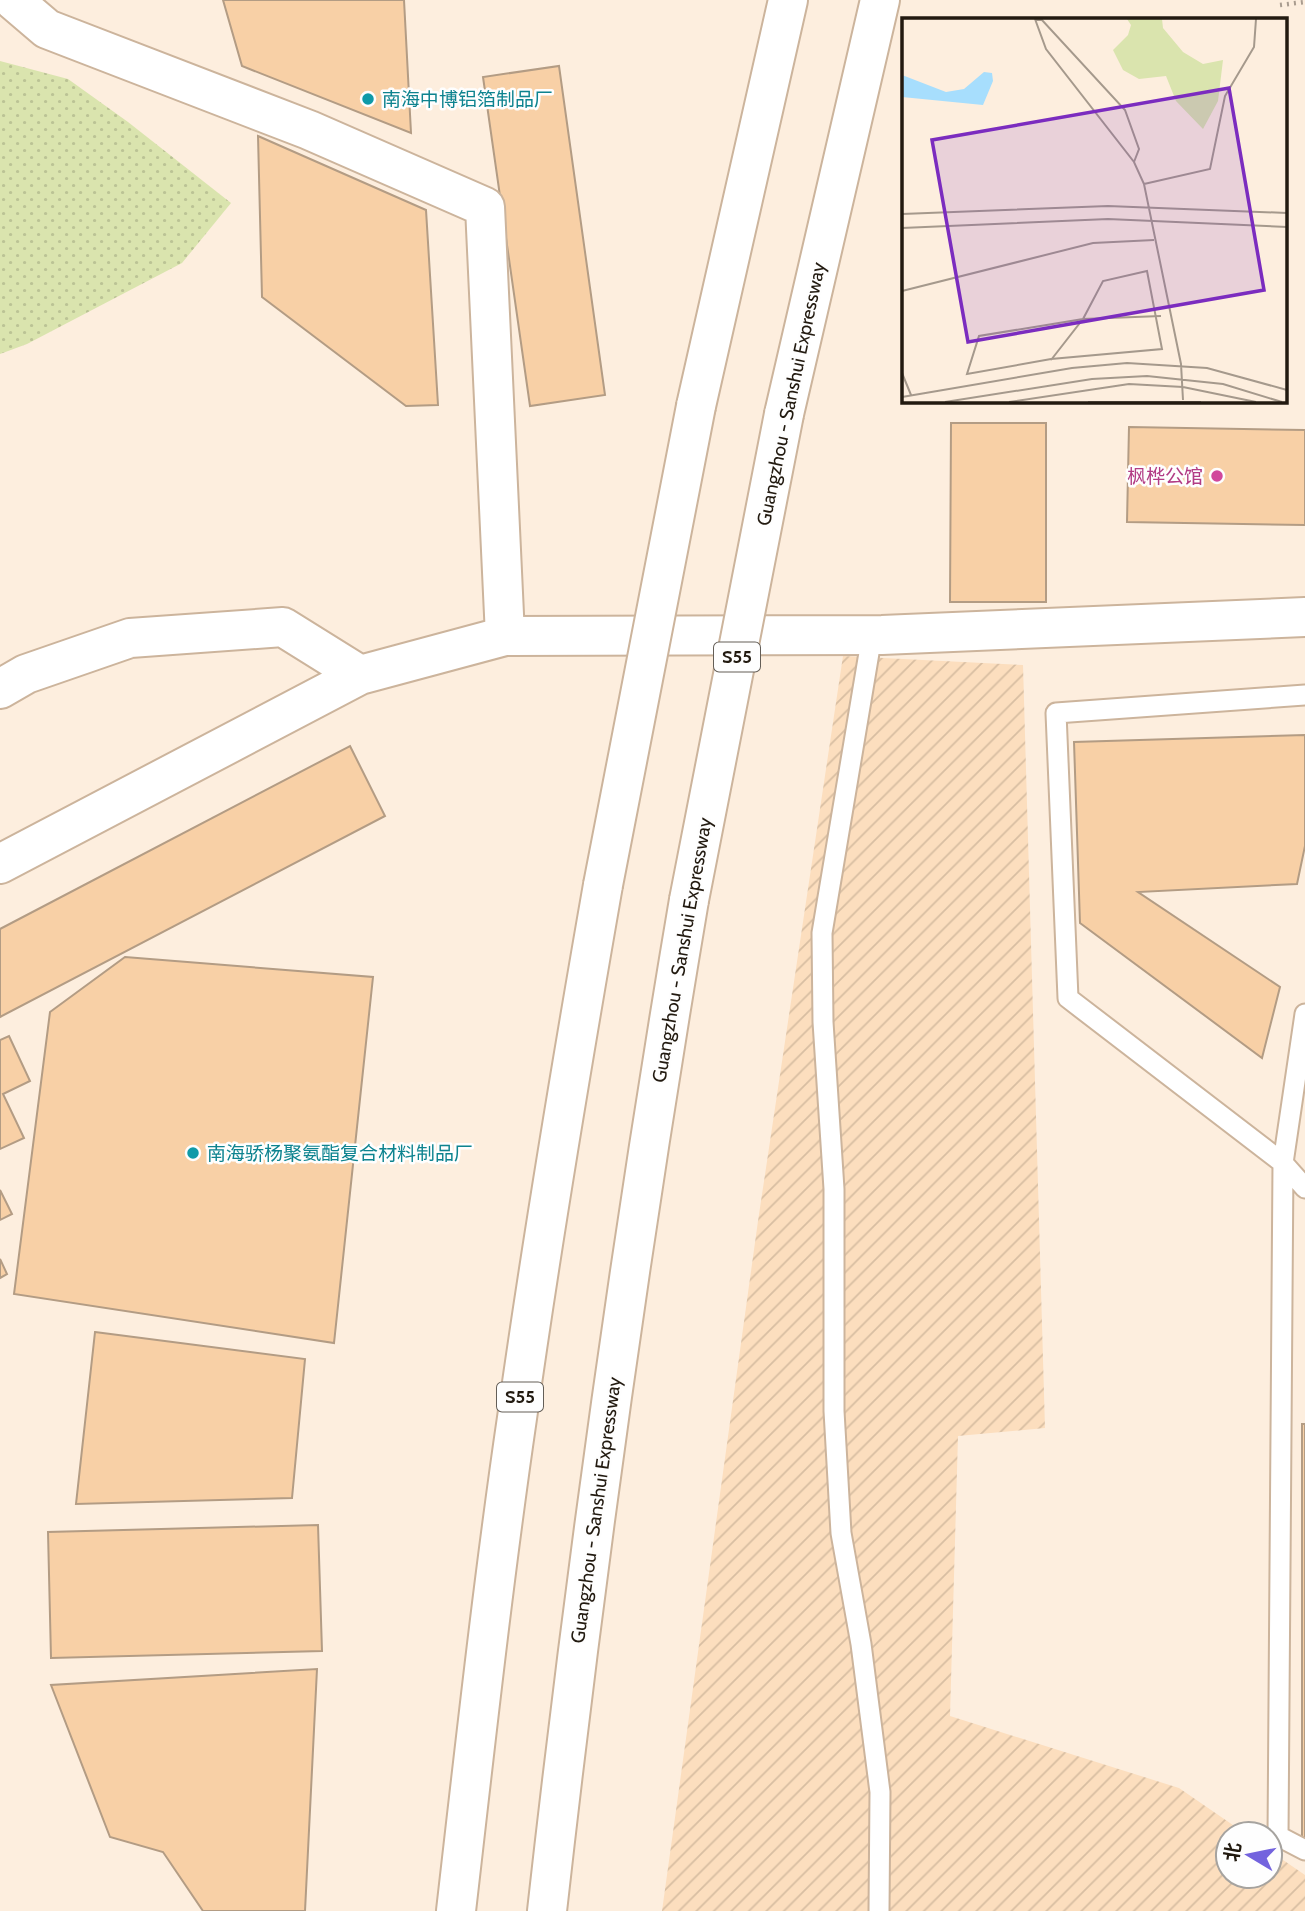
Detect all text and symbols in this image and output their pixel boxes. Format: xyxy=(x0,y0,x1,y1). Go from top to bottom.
inset map xyxy=(902,18,1288,402)
place label: 南海中博铝箔制品厂 xyxy=(382,88,553,111)
marker: 南海中博铝箔制品厂 xyxy=(360,91,376,107)
street label: Guangzhou - Sanshui Expressway xyxy=(752,260,830,528)
place label: 枫桦公馆 xyxy=(1127,465,1203,488)
marker: 枫桦公馆 xyxy=(1209,468,1225,484)
road number: S55 xyxy=(714,642,760,672)
street label: Guangzhou - Sanshui Expressway xyxy=(647,815,717,1084)
place label: 南海骄杨聚氨酯复合材料制品厂 xyxy=(207,1142,473,1165)
marker: 南海骄杨聚氨酯复合材料制品厂 xyxy=(185,1145,201,1161)
street label: Guangzhou - Sanshui Expressway xyxy=(566,1375,626,1645)
road number: S55 xyxy=(497,1382,543,1412)
north arrow xyxy=(1214,1820,1284,1890)
text: 北 xyxy=(1220,1841,1246,1863)

